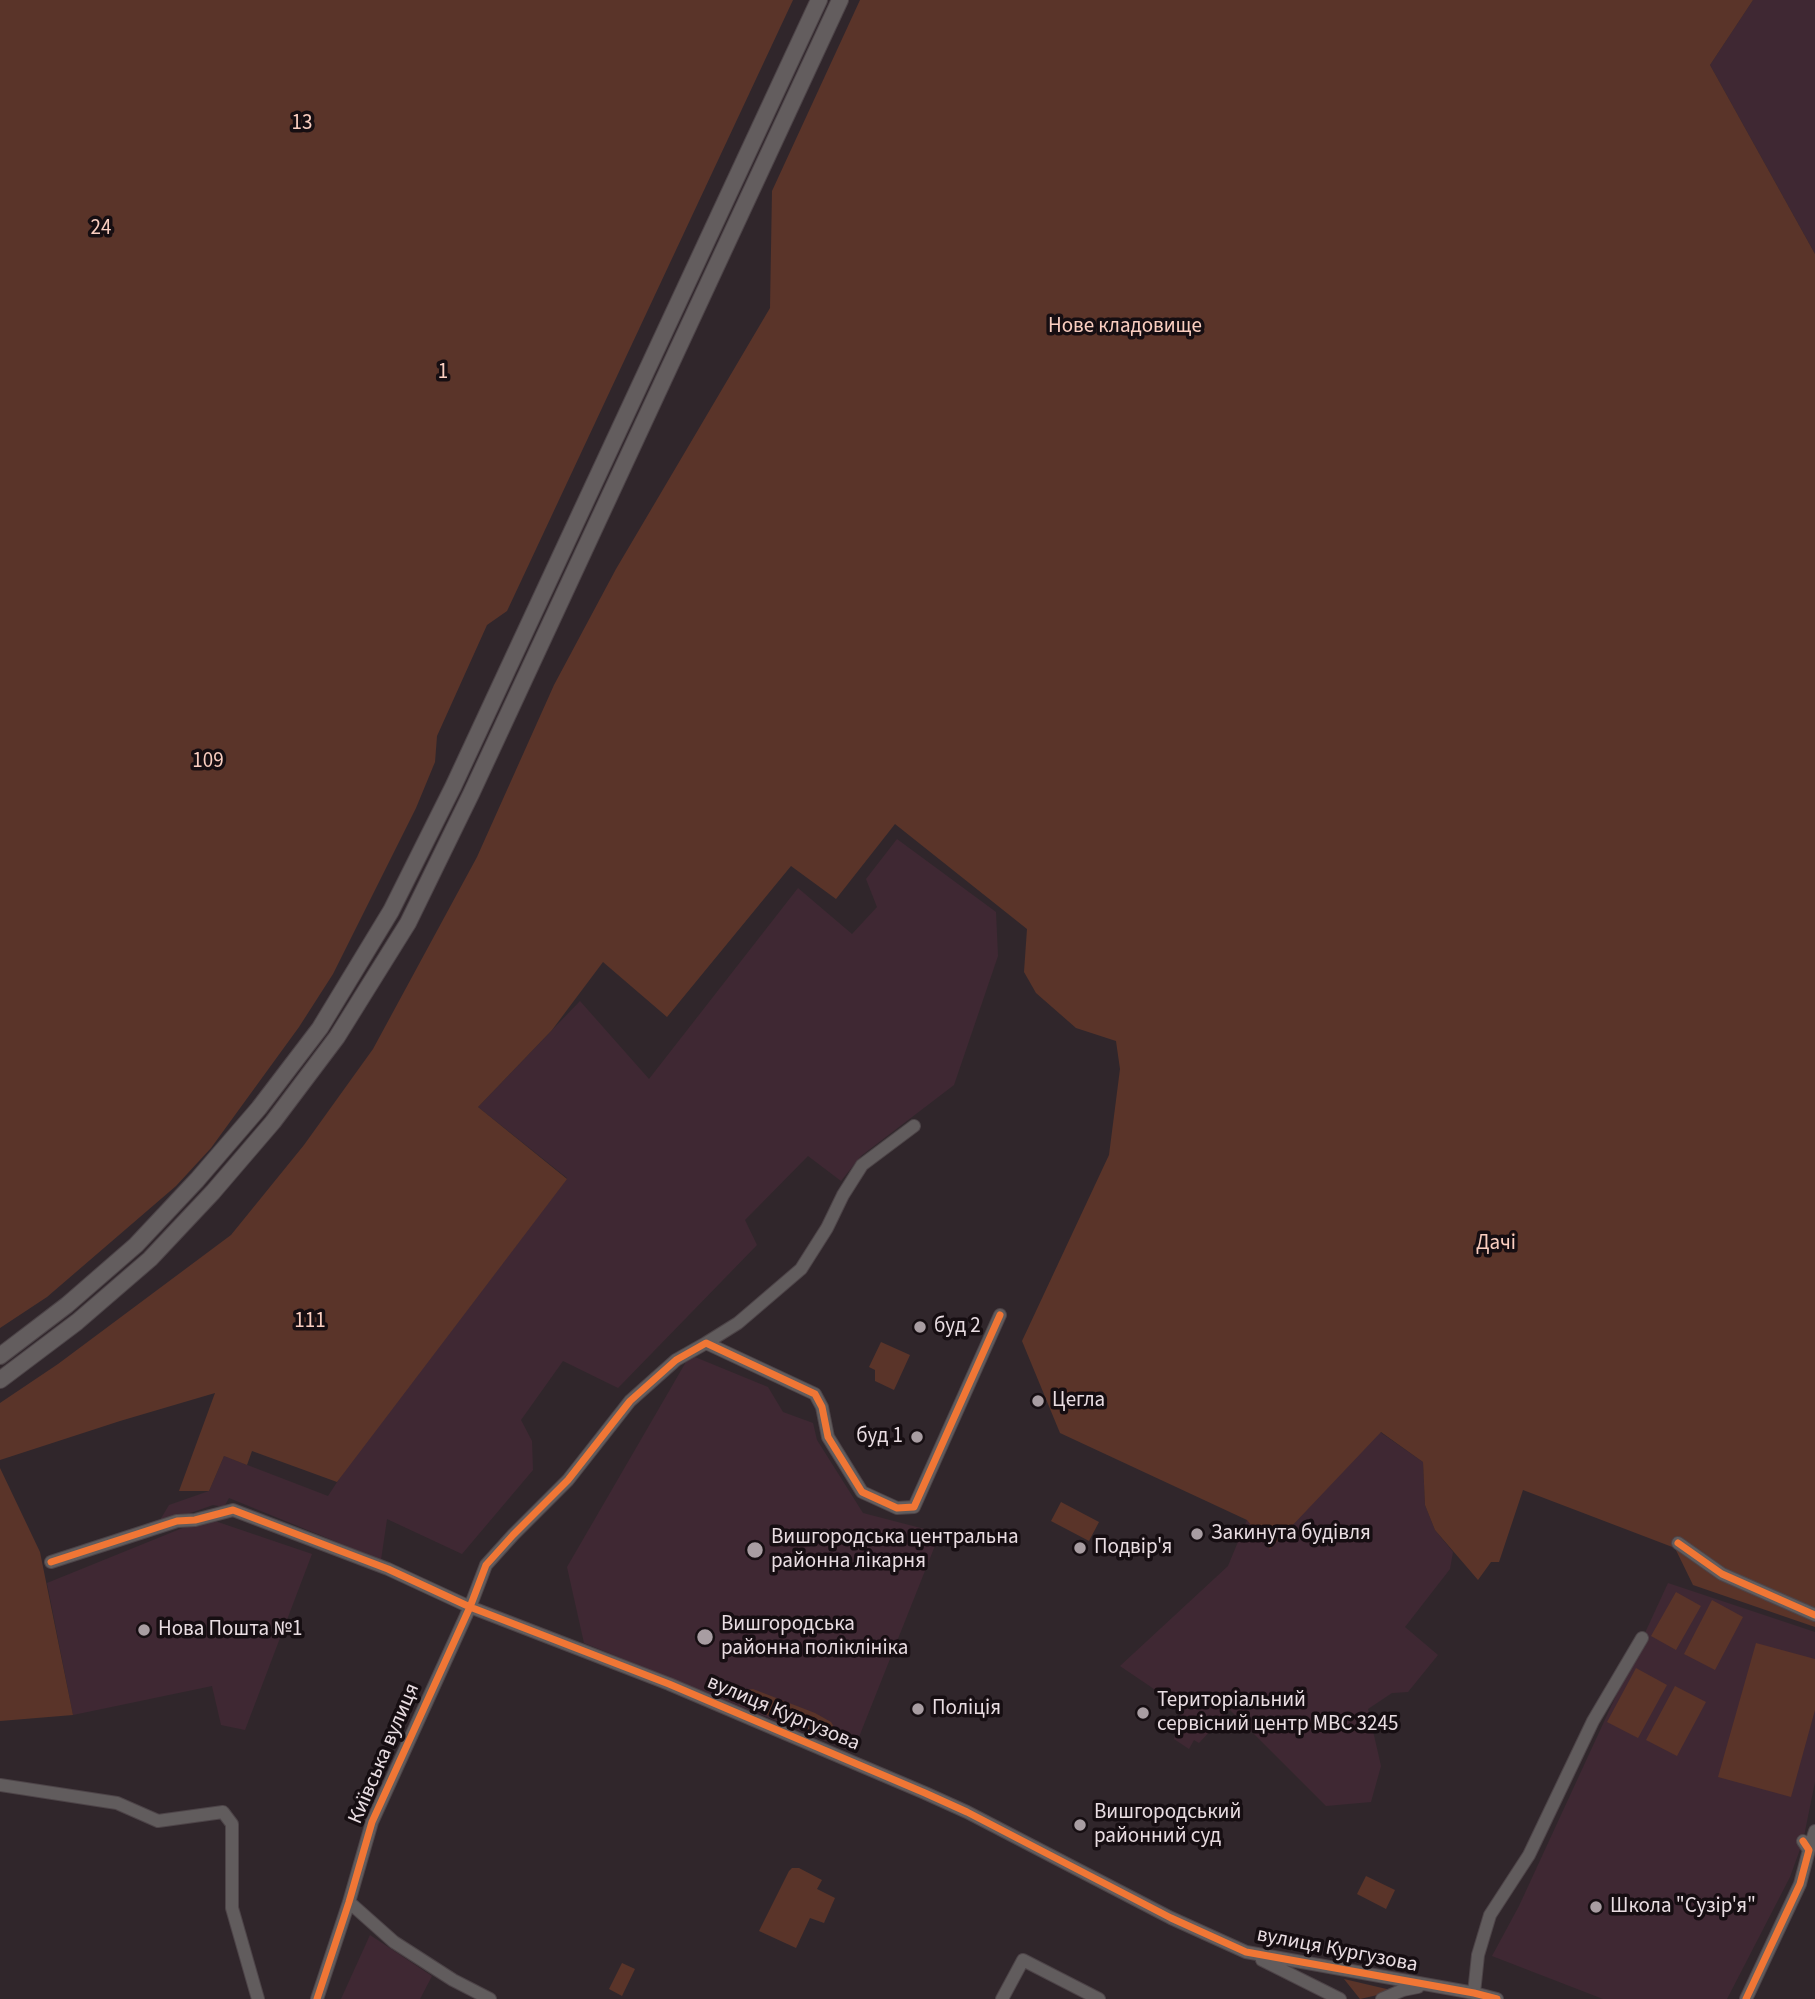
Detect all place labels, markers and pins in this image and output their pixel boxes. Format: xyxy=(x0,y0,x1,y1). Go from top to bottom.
place label: буд 2 xyxy=(934,1314,981,1340)
marker: буд 2 xyxy=(912,1319,928,1335)
place label: Цегла xyxy=(1052,1388,1105,1414)
marker: Цегла xyxy=(1030,1393,1046,1409)
place label: буд 1 xyxy=(856,1424,903,1450)
marker: буд 1 xyxy=(909,1429,925,1445)
place label: Закинута будівля xyxy=(1211,1521,1371,1547)
place label: Вишгородська центральна районна лікарня xyxy=(771,1525,1019,1575)
marker: Закинута будівля xyxy=(1189,1526,1205,1542)
place label: Подвір'я xyxy=(1094,1535,1172,1561)
marker: Вишгородська центральна районна лікарня xyxy=(745,1540,765,1560)
marker: Подвір'я xyxy=(1072,1540,1088,1556)
place label: Вишгородська районна поліклініка xyxy=(721,1612,908,1662)
place label: Нова Пошта №1 xyxy=(158,1617,302,1643)
marker: Нова Пошта №1 xyxy=(136,1622,152,1638)
marker: Вишгородська районна поліклініка xyxy=(695,1627,715,1647)
place label: Територіальний сервісний центр МВС 3245 xyxy=(1157,1688,1398,1738)
place label: Поліція xyxy=(932,1696,1001,1722)
marker: Поліція xyxy=(910,1701,926,1717)
marker: Територіальний сервісний центр МВС 3245 xyxy=(1135,1705,1151,1721)
place label: Вишгородський районний суд xyxy=(1094,1800,1241,1850)
marker: Вишгородський районний суд xyxy=(1072,1817,1088,1833)
place label: Школа "Сузір'я" xyxy=(1610,1894,1756,1920)
marker: Школа "Сузір'я" xyxy=(1588,1899,1604,1915)

